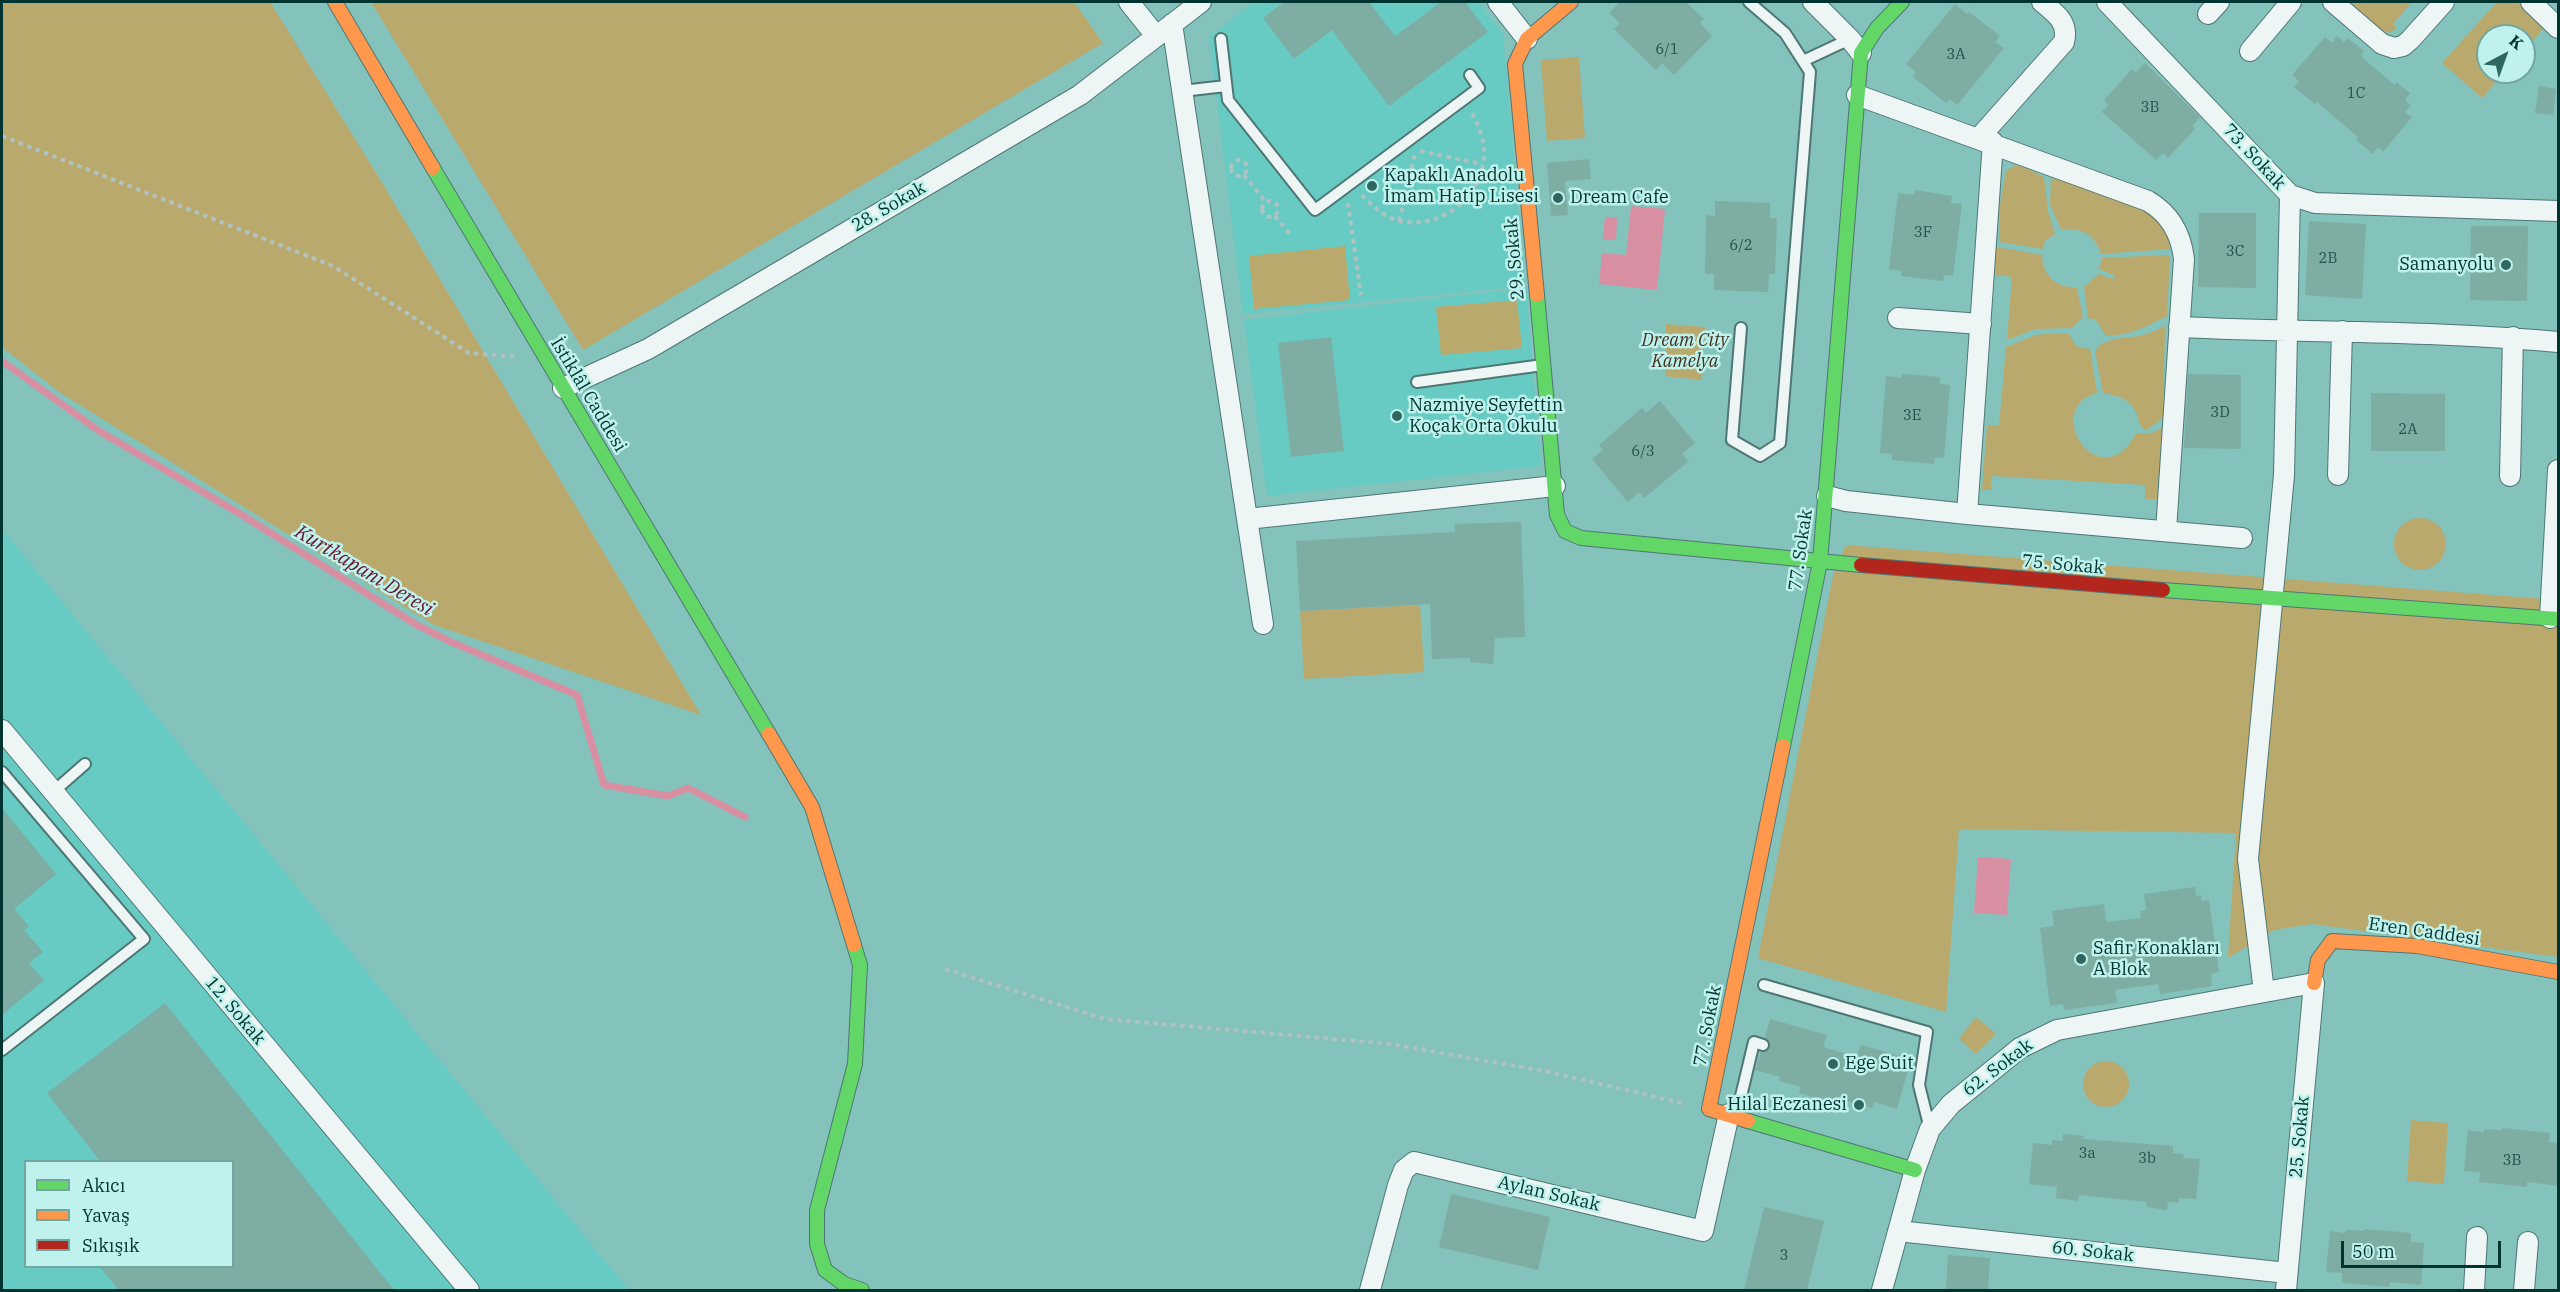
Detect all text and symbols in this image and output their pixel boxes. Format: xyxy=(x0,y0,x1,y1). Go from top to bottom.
north arrow xyxy=(2476,24,2536,84)
text: K xyxy=(2505,30,2528,54)
house number: 6/1 xyxy=(1655,41,1679,59)
house number: 3A xyxy=(1946,46,1966,64)
house number: 1C xyxy=(2347,85,2365,103)
house number: 3B xyxy=(2140,99,2160,117)
street label: 73. Sokak xyxy=(2218,120,2290,194)
place label: Kapaklı Anadolu İmam Hatip Lisesi xyxy=(1384,165,1539,207)
street label: 28. Sokak xyxy=(848,177,930,237)
marker: Kapaklı Anadolu İmam Hatip Lisesi xyxy=(1365,179,1379,193)
place label: Dream Cafe xyxy=(1570,187,1669,209)
marker: Dream Cafe xyxy=(1551,191,1565,205)
street label: 29. Sokak xyxy=(1501,217,1529,301)
house number: 3F xyxy=(1914,224,1932,242)
house number: 6/2 xyxy=(1729,237,1753,255)
house number: 3C xyxy=(2226,243,2244,261)
house number: 2B xyxy=(2318,250,2338,268)
place label: Samanyolu xyxy=(2399,254,2494,276)
marker: Samanyolu xyxy=(2499,258,2513,272)
park label: Dream City Kamelya xyxy=(1641,330,1729,372)
street label: İstiklâl Caddesi xyxy=(545,334,631,456)
place label: Nazmiye Seyfettin Koçak Orta Okulu xyxy=(1409,395,1563,438)
house number: 3D xyxy=(2210,404,2230,422)
house number: 3E xyxy=(1903,407,1921,425)
marker: Nazmiye Seyfettin Koçak Orta Okulu xyxy=(1390,409,1404,423)
house number: 2A xyxy=(2398,421,2418,439)
house number: 6/3 xyxy=(1631,443,1655,461)
street label: 77. Sokak xyxy=(1785,508,1817,592)
water label: Kurtkapanı Deresi xyxy=(290,520,438,622)
street label: 75. Sokak xyxy=(2021,551,2105,579)
street label: Eren Caddesi xyxy=(2367,914,2481,950)
place label: Safir Konakları A Blok xyxy=(2093,938,2220,980)
marker: Safir Konakları A Blok xyxy=(2074,952,2088,966)
street label: 12. Sokak xyxy=(200,973,270,1049)
street label: 77. Sokak xyxy=(1690,984,1726,1068)
street label: 62. Sokak xyxy=(1959,1035,2037,1101)
place label: Ege Suit xyxy=(1845,1053,1914,1075)
marker: Ege Suit xyxy=(1826,1057,1840,1071)
place label: Hilal Eczanesi xyxy=(1727,1094,1847,1116)
street label: 25. Sokak xyxy=(2286,1095,2314,1179)
marker: Hilal Eczanesi xyxy=(1852,1098,1866,1112)
house number: 3a xyxy=(2078,1145,2096,1163)
house number: 3b xyxy=(2138,1150,2156,1168)
house number: 3B xyxy=(2502,1152,2522,1170)
legend xyxy=(24,1160,234,1268)
street label: Aylan Sokak xyxy=(1496,1172,1602,1216)
text: Akıcı xyxy=(82,1174,125,1197)
text: Yavaş xyxy=(82,1204,130,1227)
scale bar xyxy=(2344,1229,2504,1267)
text: Sıkışık xyxy=(82,1234,139,1257)
street label: 60. Sokak xyxy=(2051,1237,2135,1267)
text: 50 m xyxy=(2352,1240,2395,1263)
house number: 3 xyxy=(1780,1247,1788,1265)

